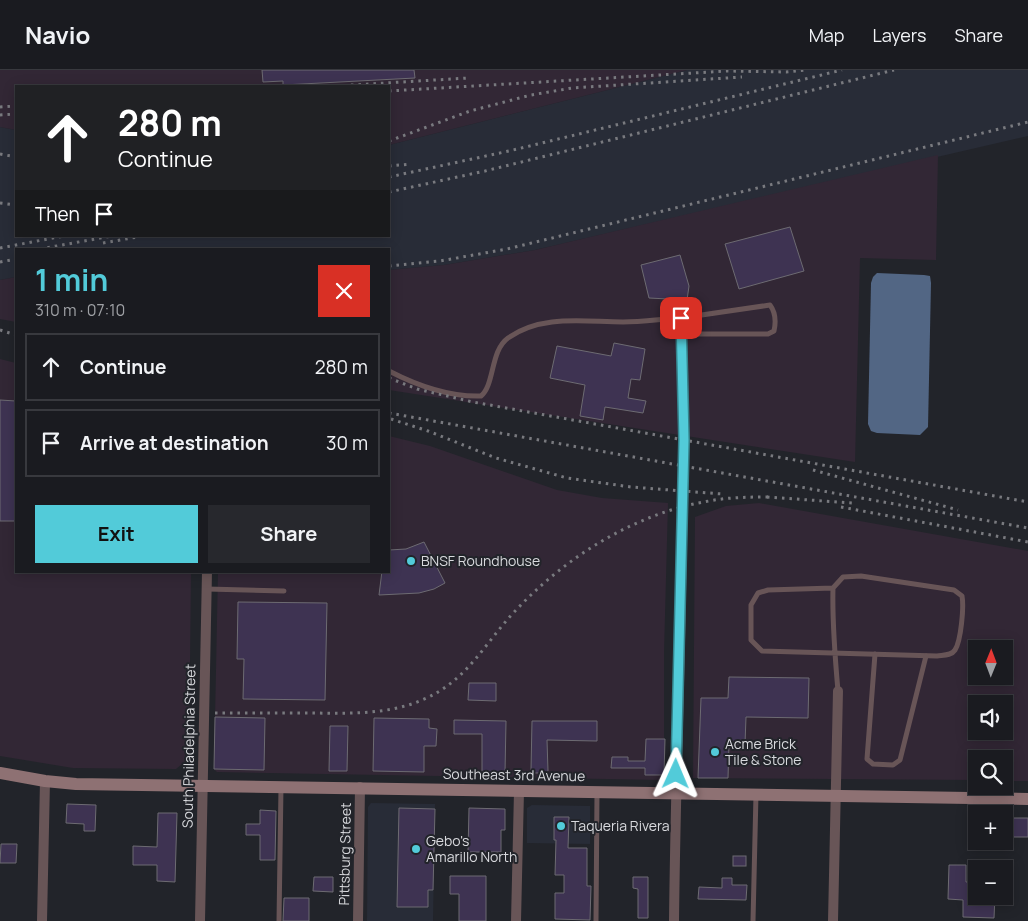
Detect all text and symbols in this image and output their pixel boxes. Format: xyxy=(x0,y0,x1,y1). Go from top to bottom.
text: Navio xyxy=(25,18,90,51)
text: Map xyxy=(809,23,844,47)
text: Layers xyxy=(872,23,926,47)
text: Share xyxy=(954,23,1003,47)
text: 280 m xyxy=(118,99,222,147)
icon: ahead xyxy=(35,105,100,170)
text: Continue xyxy=(118,144,213,174)
icon: arrive xyxy=(90,200,118,228)
text: Then xyxy=(35,201,80,227)
text: 1 min xyxy=(35,259,108,300)
button: close xyxy=(318,265,370,317)
pin xyxy=(660,297,702,339)
text: 310 m · 07:10 xyxy=(35,299,125,321)
icon: arrive xyxy=(667,304,695,332)
icon: ahead xyxy=(37,353,65,381)
text: Continue xyxy=(80,354,166,380)
text: 280 m xyxy=(315,354,368,380)
icon: arrive xyxy=(37,429,65,457)
text: Arrive at destination xyxy=(80,430,269,456)
text: 30 m xyxy=(326,430,368,456)
button: Exit xyxy=(35,505,198,563)
button: Share xyxy=(208,505,370,563)
place label: BNSF Roundhouse xyxy=(421,551,540,570)
marker: BNSF Roundhouse xyxy=(405,555,417,567)
north arrow xyxy=(968,640,1012,685)
map controls xyxy=(968,640,1013,905)
street label: South Philadelphia Street xyxy=(178,663,199,828)
button: sound xyxy=(968,695,1013,740)
place label: Acme Brick Tile & Stone xyxy=(725,734,801,769)
marker: Acme Brick Tile & Stone xyxy=(709,746,721,758)
position arrow xyxy=(649,747,701,799)
button: search xyxy=(968,750,1013,795)
street label: Southeast 3rd Avenue xyxy=(443,764,585,785)
street label: Pittsburg Street xyxy=(334,802,355,906)
button: + xyxy=(968,805,1013,850)
place label: Taqueria Rivera xyxy=(571,816,670,835)
marker: Taqueria Rivera xyxy=(555,820,567,832)
place label: Gebo's Amarillo North xyxy=(426,831,517,866)
marker: Gebo's Amarillo North xyxy=(410,843,422,855)
button: − xyxy=(968,860,1013,905)

